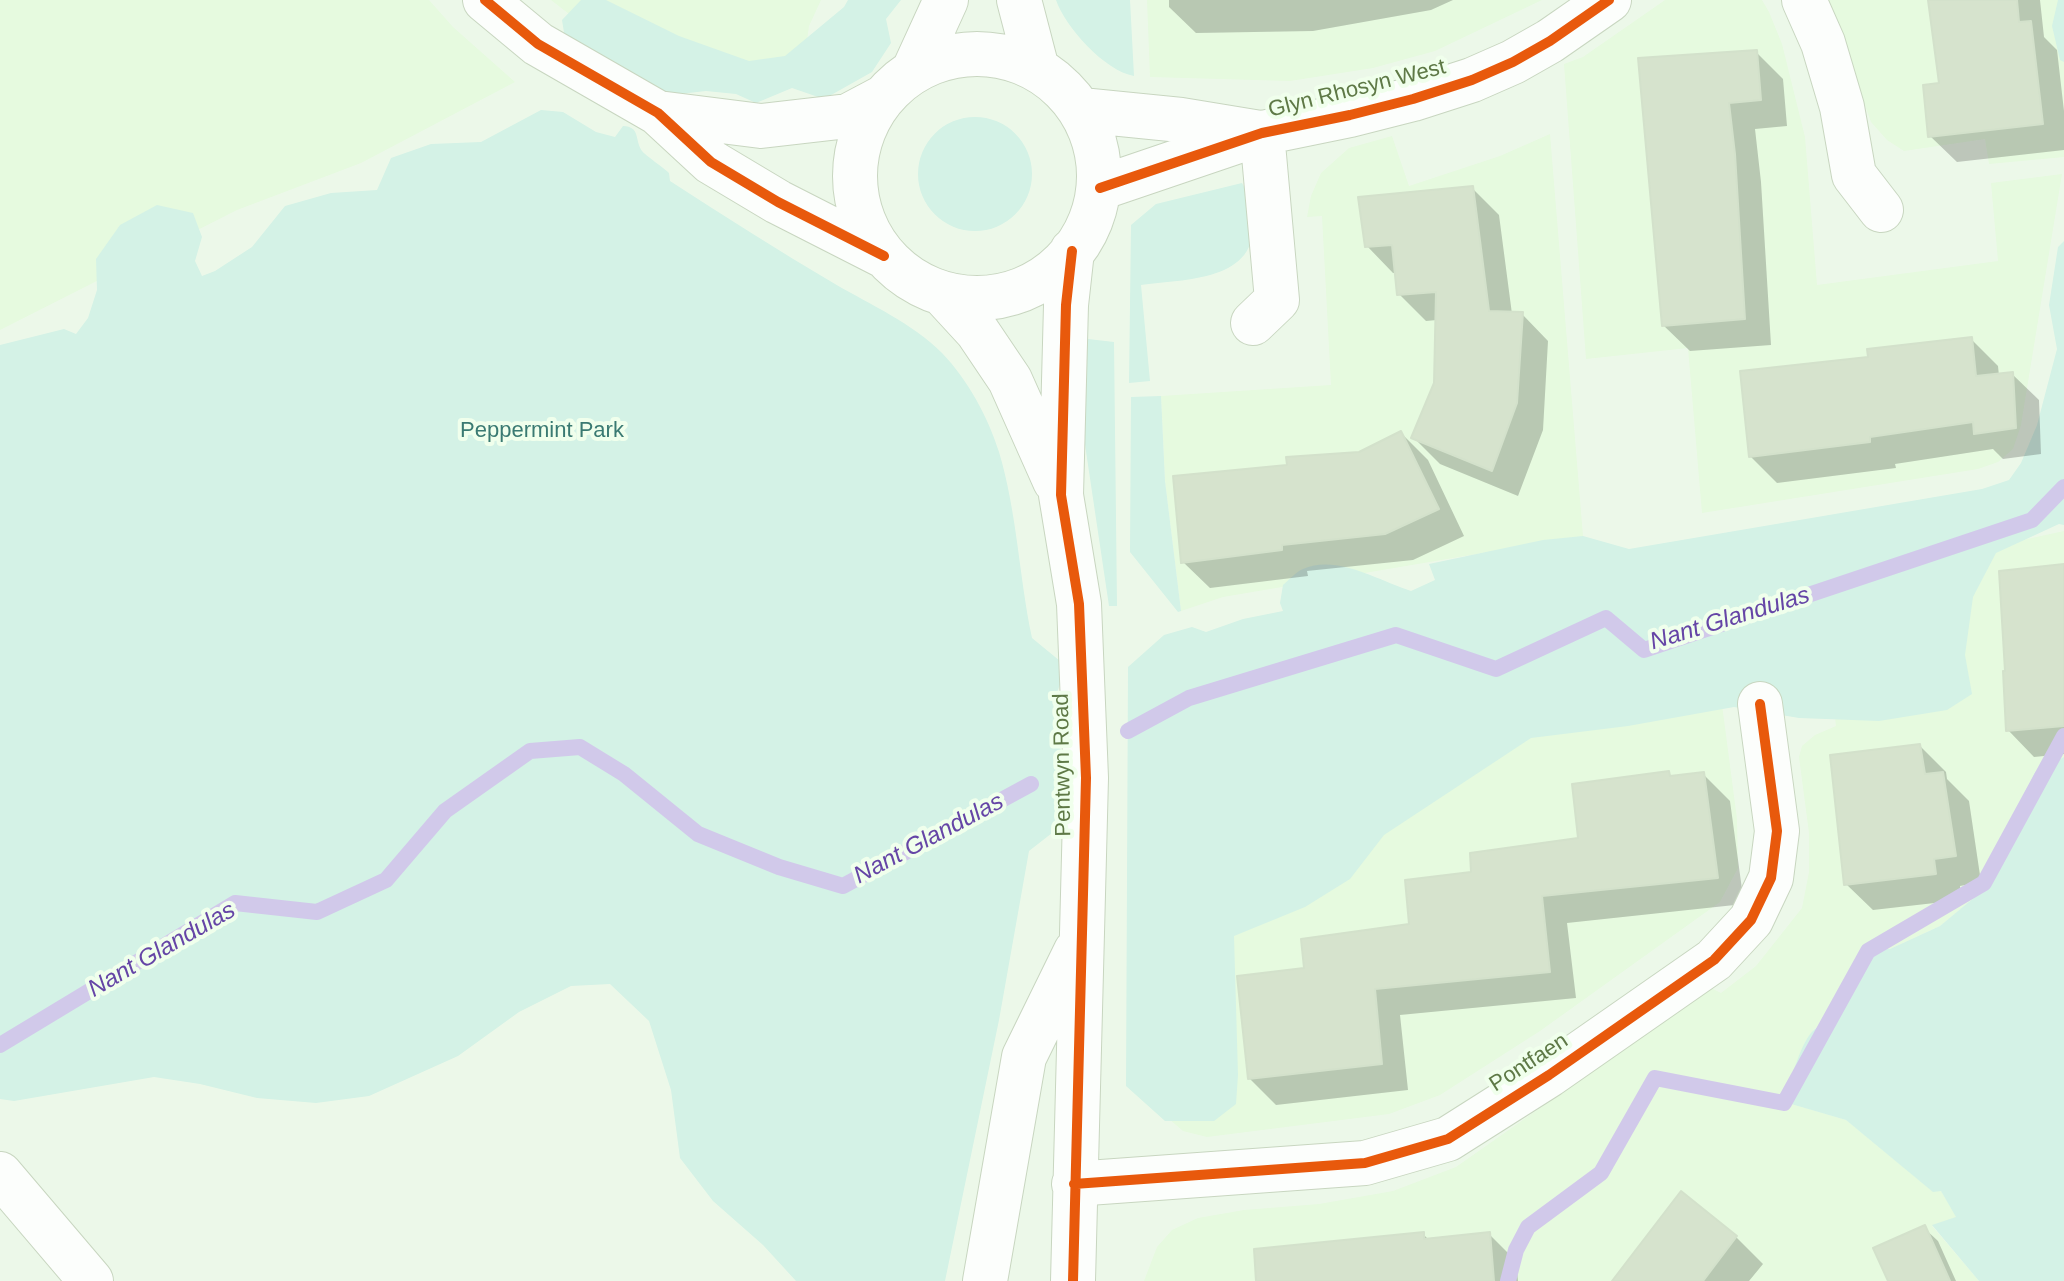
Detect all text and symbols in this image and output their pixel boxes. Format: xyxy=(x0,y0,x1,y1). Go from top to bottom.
street label: Glyn Rhosyn West xyxy=(1266,54,1448,124)
park label: Peppermint Park xyxy=(460,418,624,444)
water label: Nant Glandulas xyxy=(1647,581,1813,657)
street label: Pentwyn Road xyxy=(1049,693,1077,837)
water label: Nant Glandulas xyxy=(849,787,1009,891)
water label: Nant Glandulas xyxy=(83,896,241,1004)
street label: Pontfaen xyxy=(1485,1028,1573,1098)

